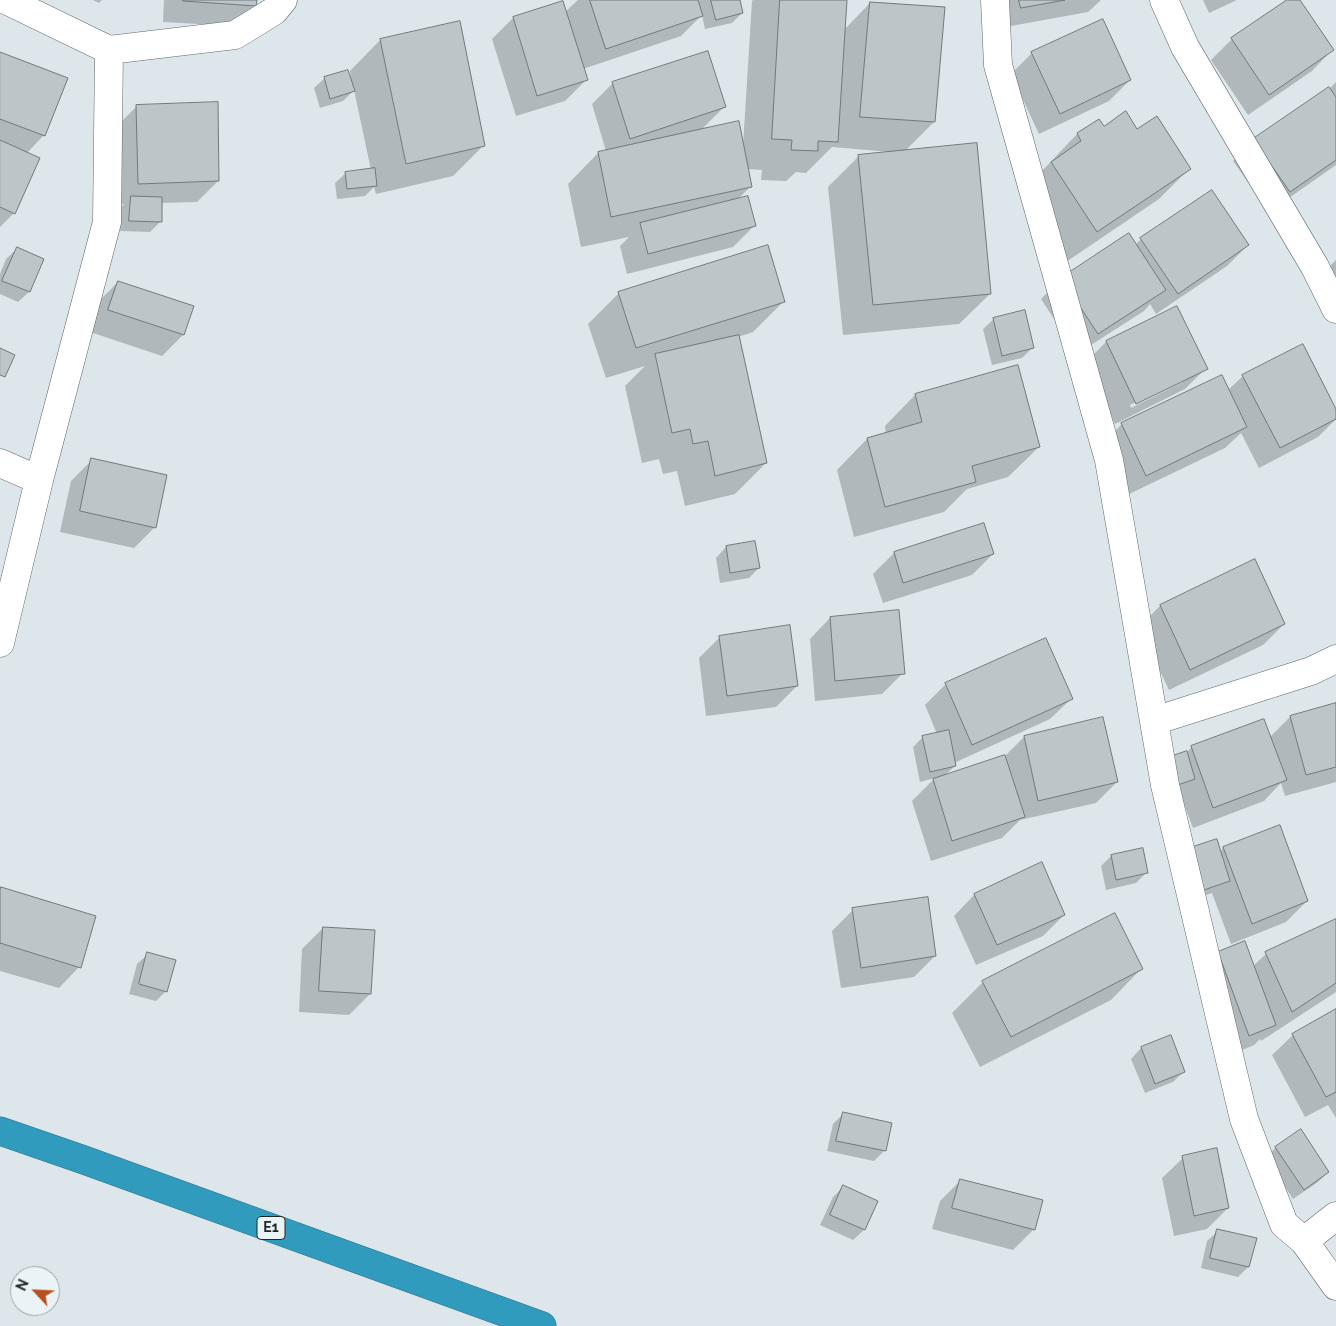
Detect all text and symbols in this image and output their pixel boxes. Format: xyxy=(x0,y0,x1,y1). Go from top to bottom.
road number: E1 xyxy=(257,1216,285,1240)
north arrow xyxy=(10,1266,60,1316)
text: N xyxy=(13,1277,32,1293)

